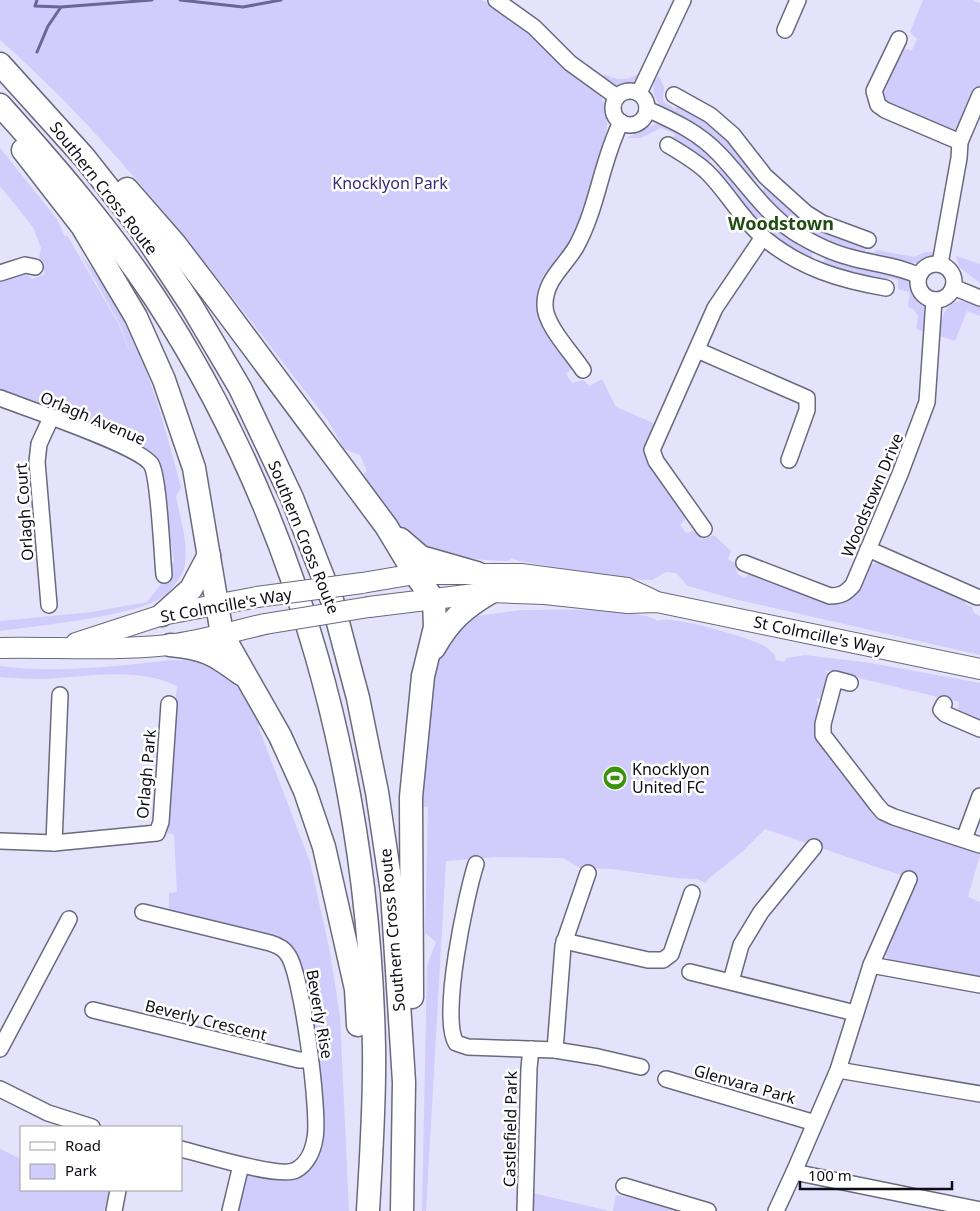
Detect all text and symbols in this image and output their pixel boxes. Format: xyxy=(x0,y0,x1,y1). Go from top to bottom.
street label: Southern Cross Route xyxy=(45,117,163,259)
park label: Knocklyon Park xyxy=(332,172,448,194)
district label: Woodstown xyxy=(728,211,834,235)
street label: Orlagh Avenue xyxy=(37,386,149,450)
street label: Woodstown Drive xyxy=(836,430,908,560)
street label: Southern Cross Route xyxy=(263,457,345,617)
street label: Orlagh Court xyxy=(10,462,38,562)
street label: St Colmcille's Way xyxy=(159,582,294,627)
street label: St Colmcille's Way xyxy=(752,610,887,660)
street label: Orlagh Park xyxy=(131,728,161,820)
place label: Knocklyon United FC xyxy=(632,758,710,798)
sports icon: Knocklyon United FC xyxy=(602,765,628,791)
street label: Southern Cross Route xyxy=(374,848,410,1012)
street label: Beverly Rise xyxy=(301,968,339,1060)
street label: Beverly Crescent xyxy=(143,994,269,1046)
street label: Glenvara Park xyxy=(691,1059,799,1109)
street label: Castlefield Park xyxy=(498,1070,522,1187)
legend xyxy=(20,1126,182,1191)
text: Road xyxy=(65,1135,101,1155)
scale bar xyxy=(800,1158,952,1190)
text: Park xyxy=(65,1160,97,1180)
text: 100 m xyxy=(808,1165,852,1185)

